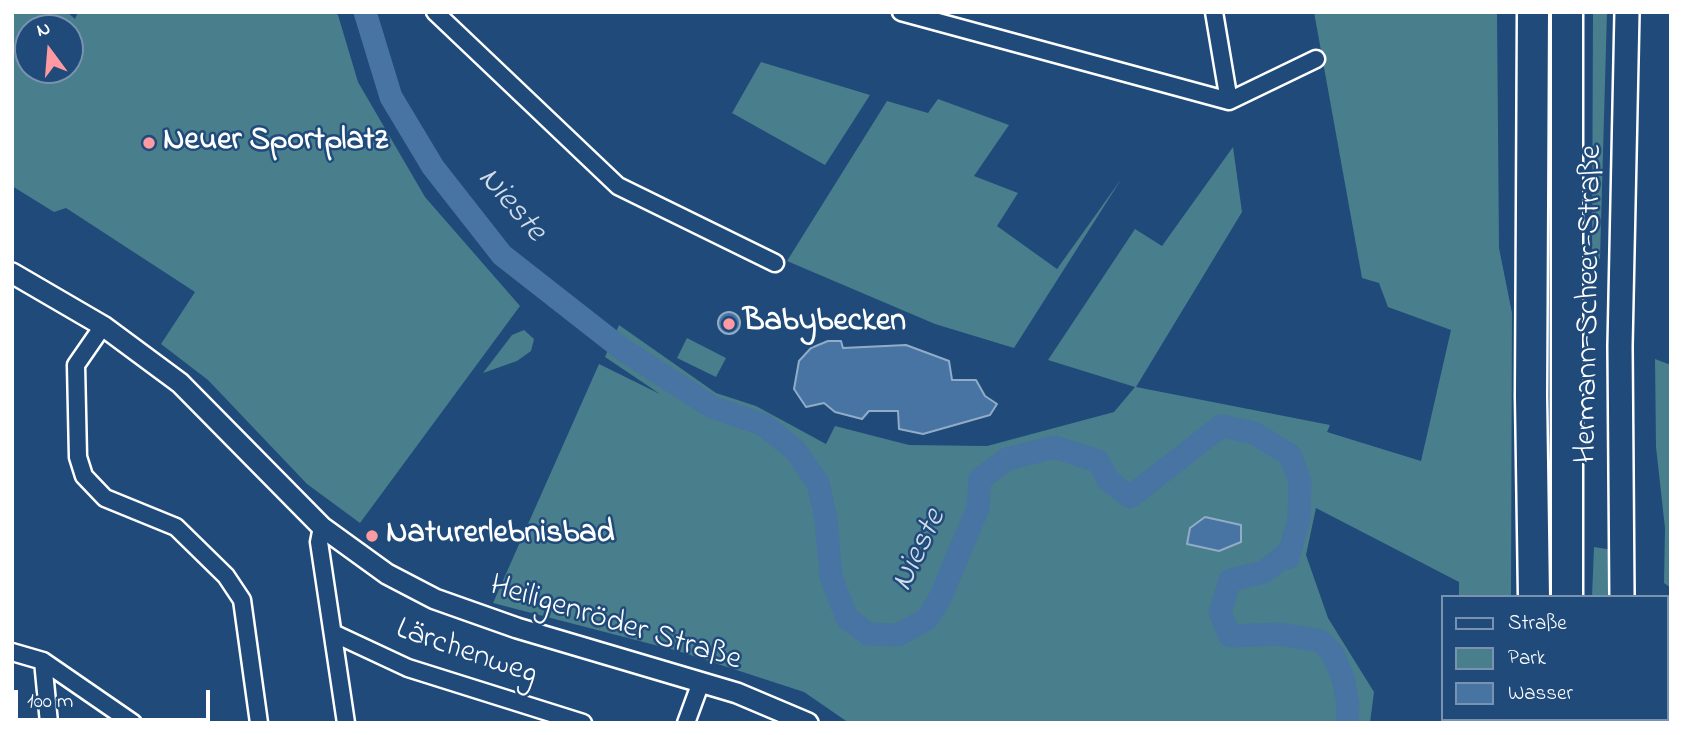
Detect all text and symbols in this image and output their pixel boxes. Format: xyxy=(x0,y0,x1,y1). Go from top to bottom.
north arrow xyxy=(14,14,84,84)
text: N xyxy=(34,16,54,45)
place label: Neuer Sportplatz xyxy=(163,124,388,162)
marker: Neuer Sportplatz xyxy=(141,135,157,151)
street label: Hermann-Scheer-Straße xyxy=(1569,144,1613,464)
water label: Nieste xyxy=(467,161,553,251)
place label: Babybecken xyxy=(743,305,906,343)
marker: Babybecken xyxy=(721,316,737,332)
water label: Nieste xyxy=(885,504,957,598)
place label: Naturerlebnisbad xyxy=(386,517,615,555)
marker: Naturerlebnisbad xyxy=(364,528,380,544)
street label: Heiligenröder Straße xyxy=(485,569,745,681)
legend xyxy=(1442,595,1669,721)
text: Straße xyxy=(1508,609,1567,639)
street label: Lärchenweg xyxy=(390,612,542,696)
text: Park xyxy=(1508,644,1546,674)
scale bar xyxy=(18,676,214,720)
text: Wasser xyxy=(1508,679,1573,709)
text: 100 m xyxy=(27,687,73,717)

